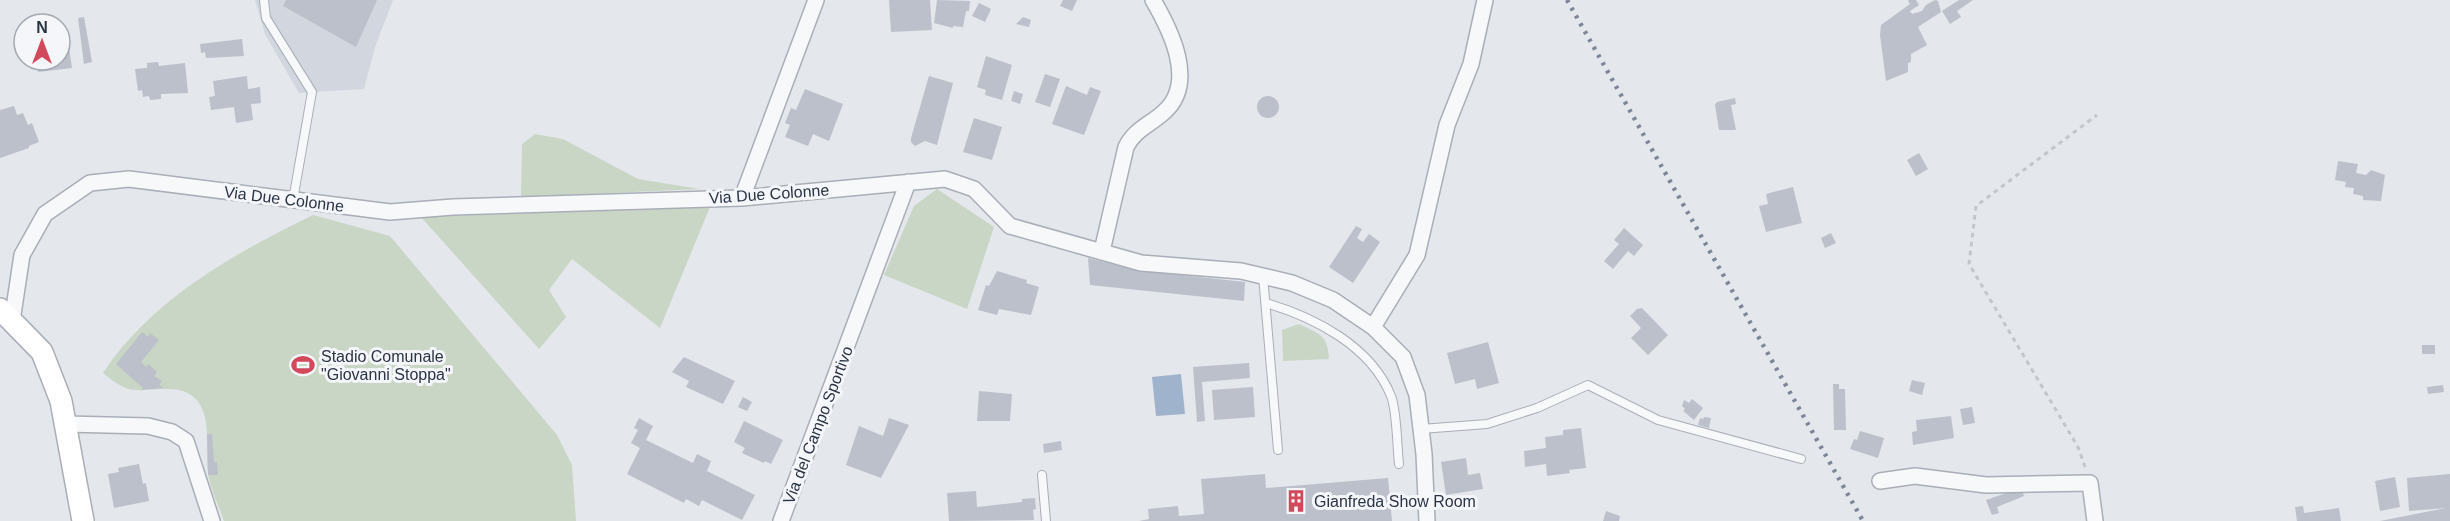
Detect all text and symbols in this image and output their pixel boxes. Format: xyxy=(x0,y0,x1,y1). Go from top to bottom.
north arrow xyxy=(12,12,72,72)
text: N xyxy=(36,19,48,36)
street label: Via Due Colonne xyxy=(708,181,830,207)
street label: Via Due Colonne xyxy=(223,183,345,215)
street label: Via del Campo Sportivo xyxy=(780,344,856,506)
place label: Stadio Comunale "Giovanni Stoppa" xyxy=(321,348,451,383)
sports icon: Stadio Comunale "Giovanni Stoppa" xyxy=(290,352,316,378)
building icon: Gianfreda Show Room xyxy=(1283,488,1309,514)
place label: Gianfreda Show Room xyxy=(1314,493,1476,510)

